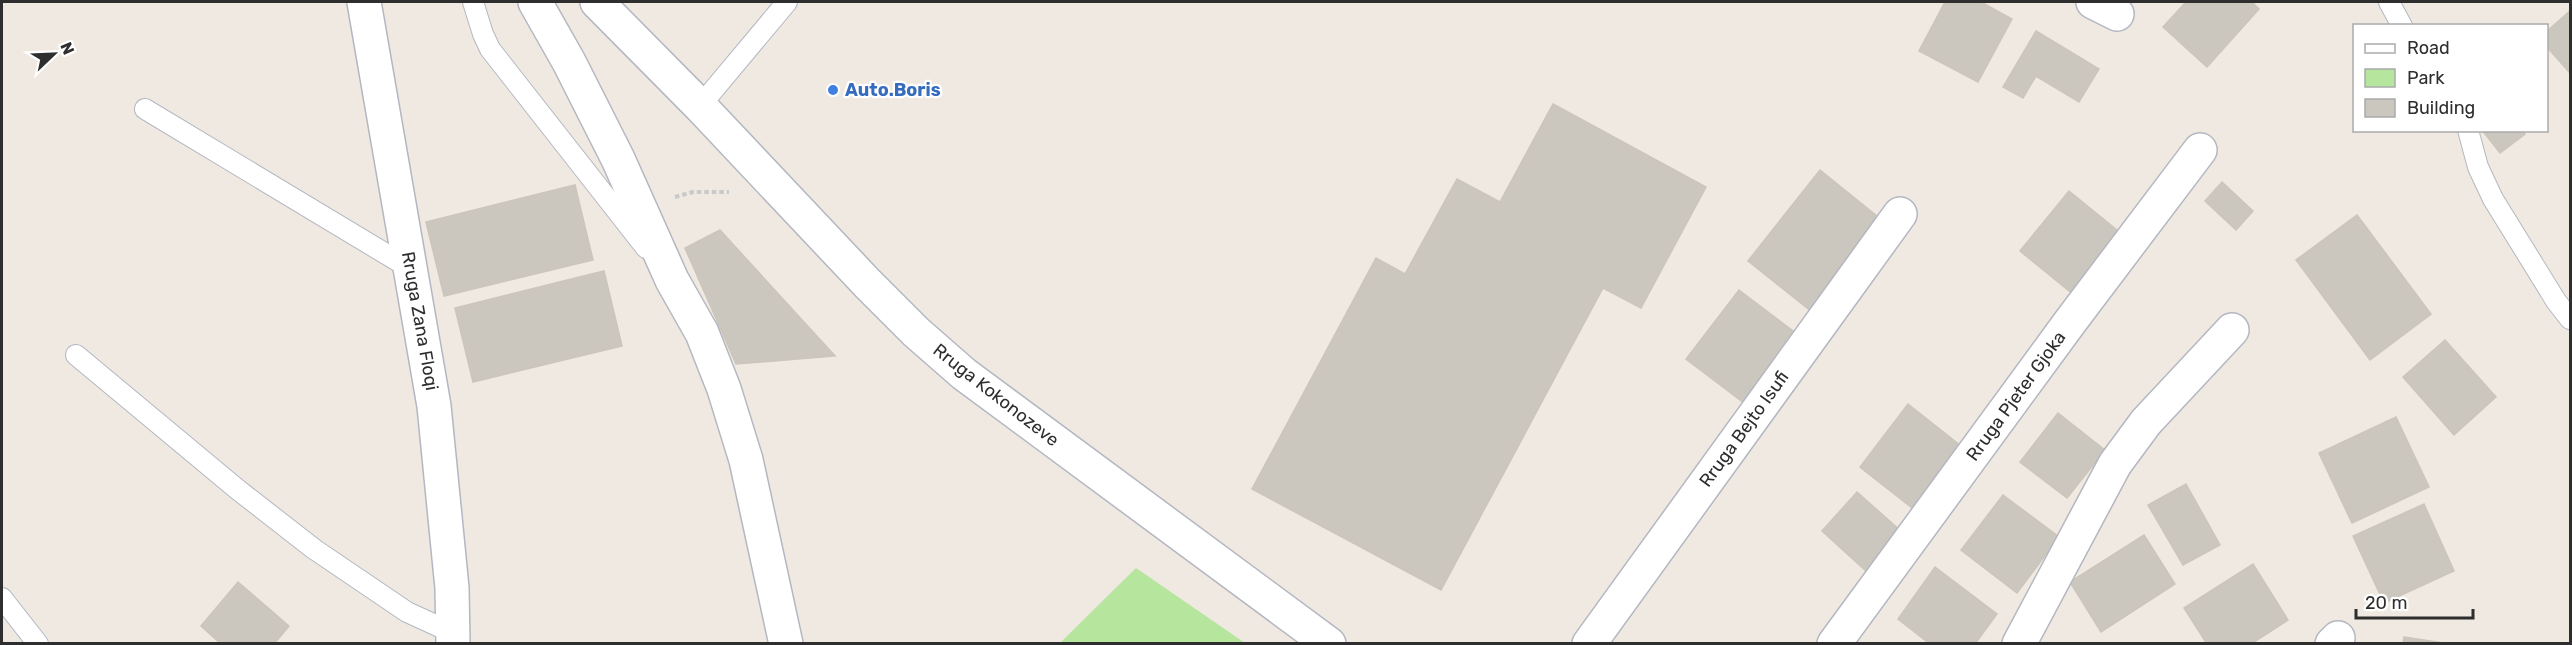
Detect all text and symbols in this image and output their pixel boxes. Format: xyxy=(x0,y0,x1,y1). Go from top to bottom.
north arrow xyxy=(24,24,84,84)
legend xyxy=(2353,24,2548,132)
text: Road xyxy=(2407,37,2450,59)
text: N xyxy=(56,39,78,57)
text: Park xyxy=(2407,67,2445,89)
place label: Auto.Boris xyxy=(845,79,941,101)
marker: Auto.Boris xyxy=(826,83,840,97)
text: Building xyxy=(2407,97,2475,119)
street label: Rruga Zana Floqi xyxy=(397,250,443,392)
street label: Rruga Pjeter Gjoka xyxy=(1962,327,2070,465)
street label: Rruga Kokonozeve xyxy=(929,339,1063,451)
street label: Rruga Bejto Isufi xyxy=(1695,367,1793,491)
scale bar xyxy=(2356,582,2473,620)
text: 20 m xyxy=(2365,592,2407,614)

